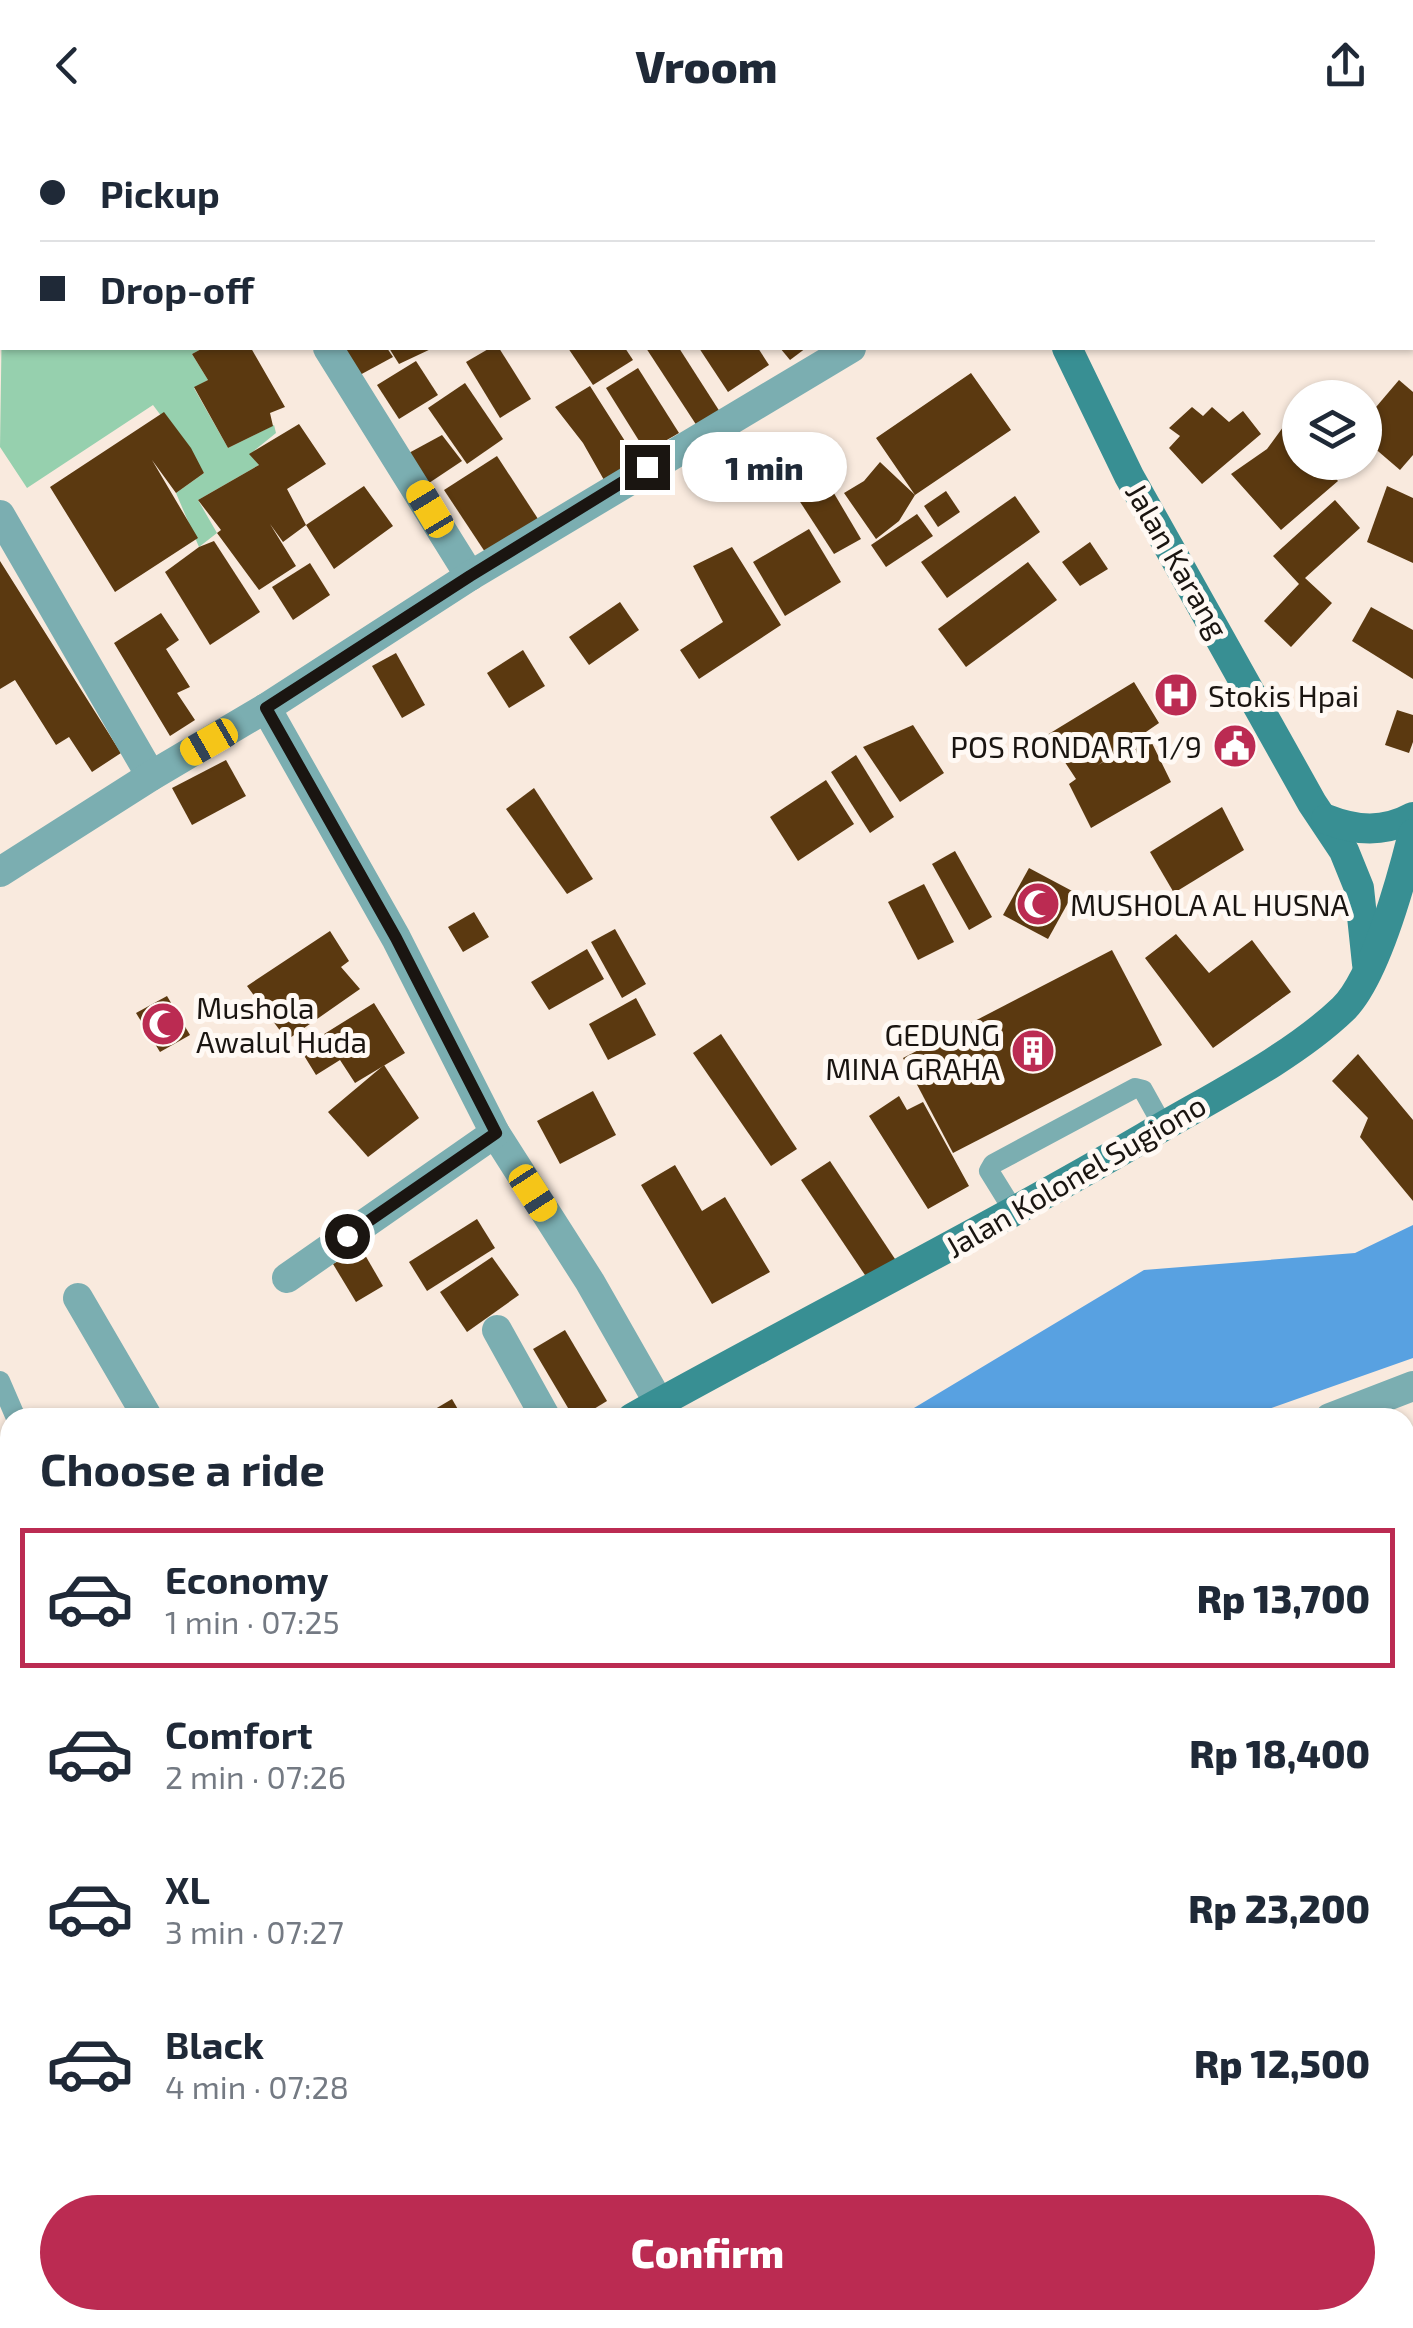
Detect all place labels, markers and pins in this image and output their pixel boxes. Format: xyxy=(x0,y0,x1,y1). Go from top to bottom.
hospital icon: Stokis Hpai xyxy=(1153,672,1199,718)
place label: Stokis Hpai xyxy=(1208,677,1359,713)
public building icon: POS RONDA RT 1/9 xyxy=(1212,723,1258,769)
place label: POS RONDA RT 1/9 xyxy=(950,728,1202,764)
mosque icon: MUSHOLA AL HUSNA xyxy=(1015,881,1061,927)
place label: MUSHOLA AL HUSNA xyxy=(1070,886,1350,922)
place label: Mushola Awalul Huda xyxy=(196,989,367,1059)
mosque icon: Mushola Awalul Huda xyxy=(140,1001,186,1047)
place label: GEDUNG MINA GRAHA xyxy=(825,1016,1000,1086)
building icon: GEDUNG MINA GRAHA xyxy=(1010,1028,1056,1074)

